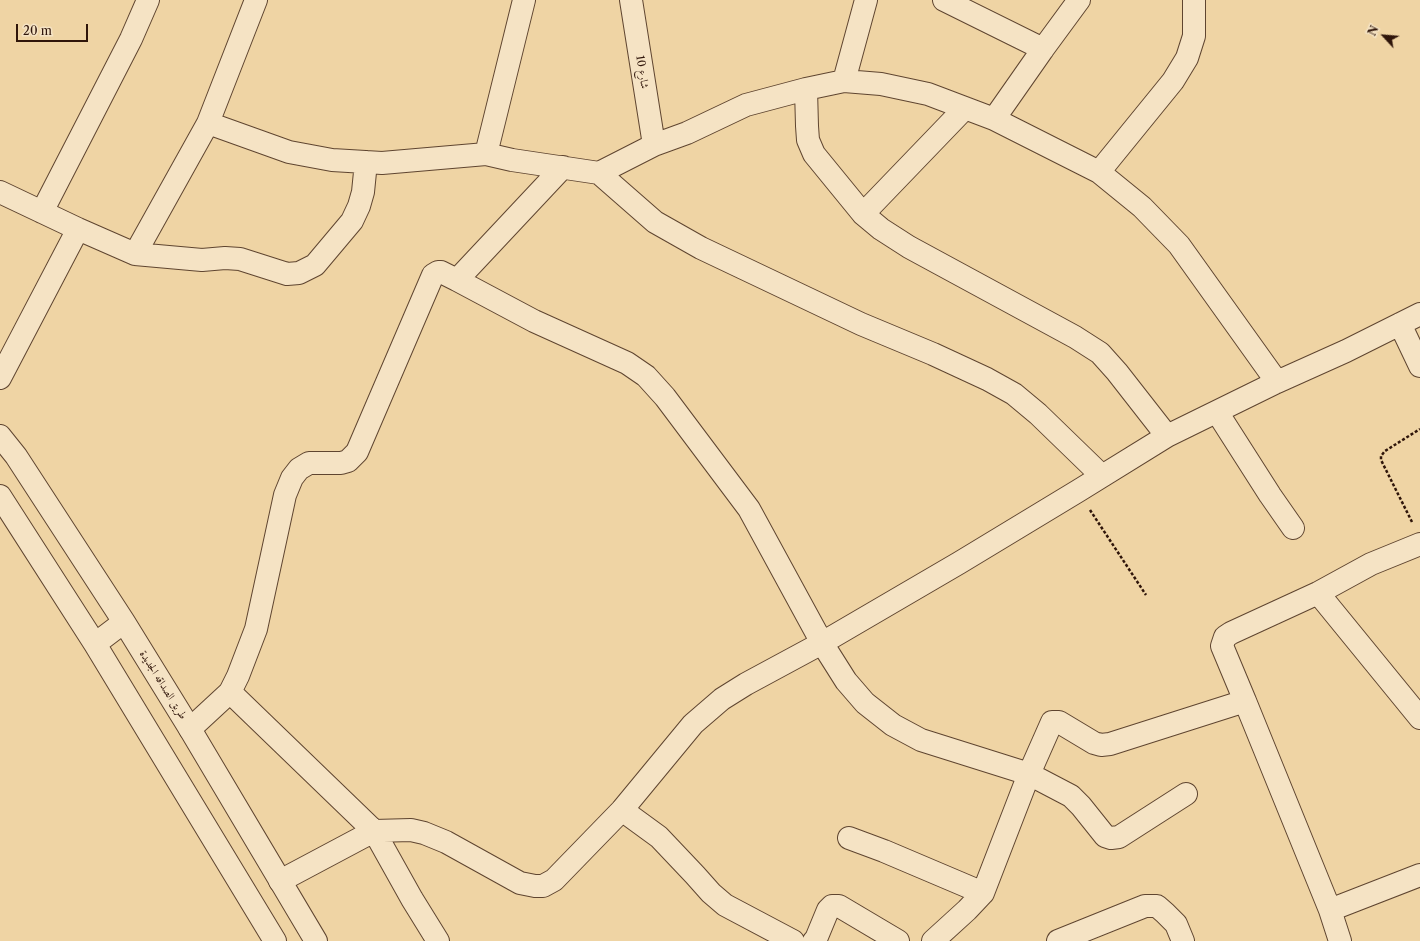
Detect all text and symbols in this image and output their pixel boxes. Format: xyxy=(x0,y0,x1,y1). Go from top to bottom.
scale bar xyxy=(18,16,90,42)
north arrow xyxy=(1364,16,1404,56)
text: 20 m xyxy=(23,23,52,38)
text: N xyxy=(1365,23,1382,38)
street label: شارع 10 xyxy=(633,54,651,90)
street label: طريق الصداقه الجديدة xyxy=(136,648,190,722)

